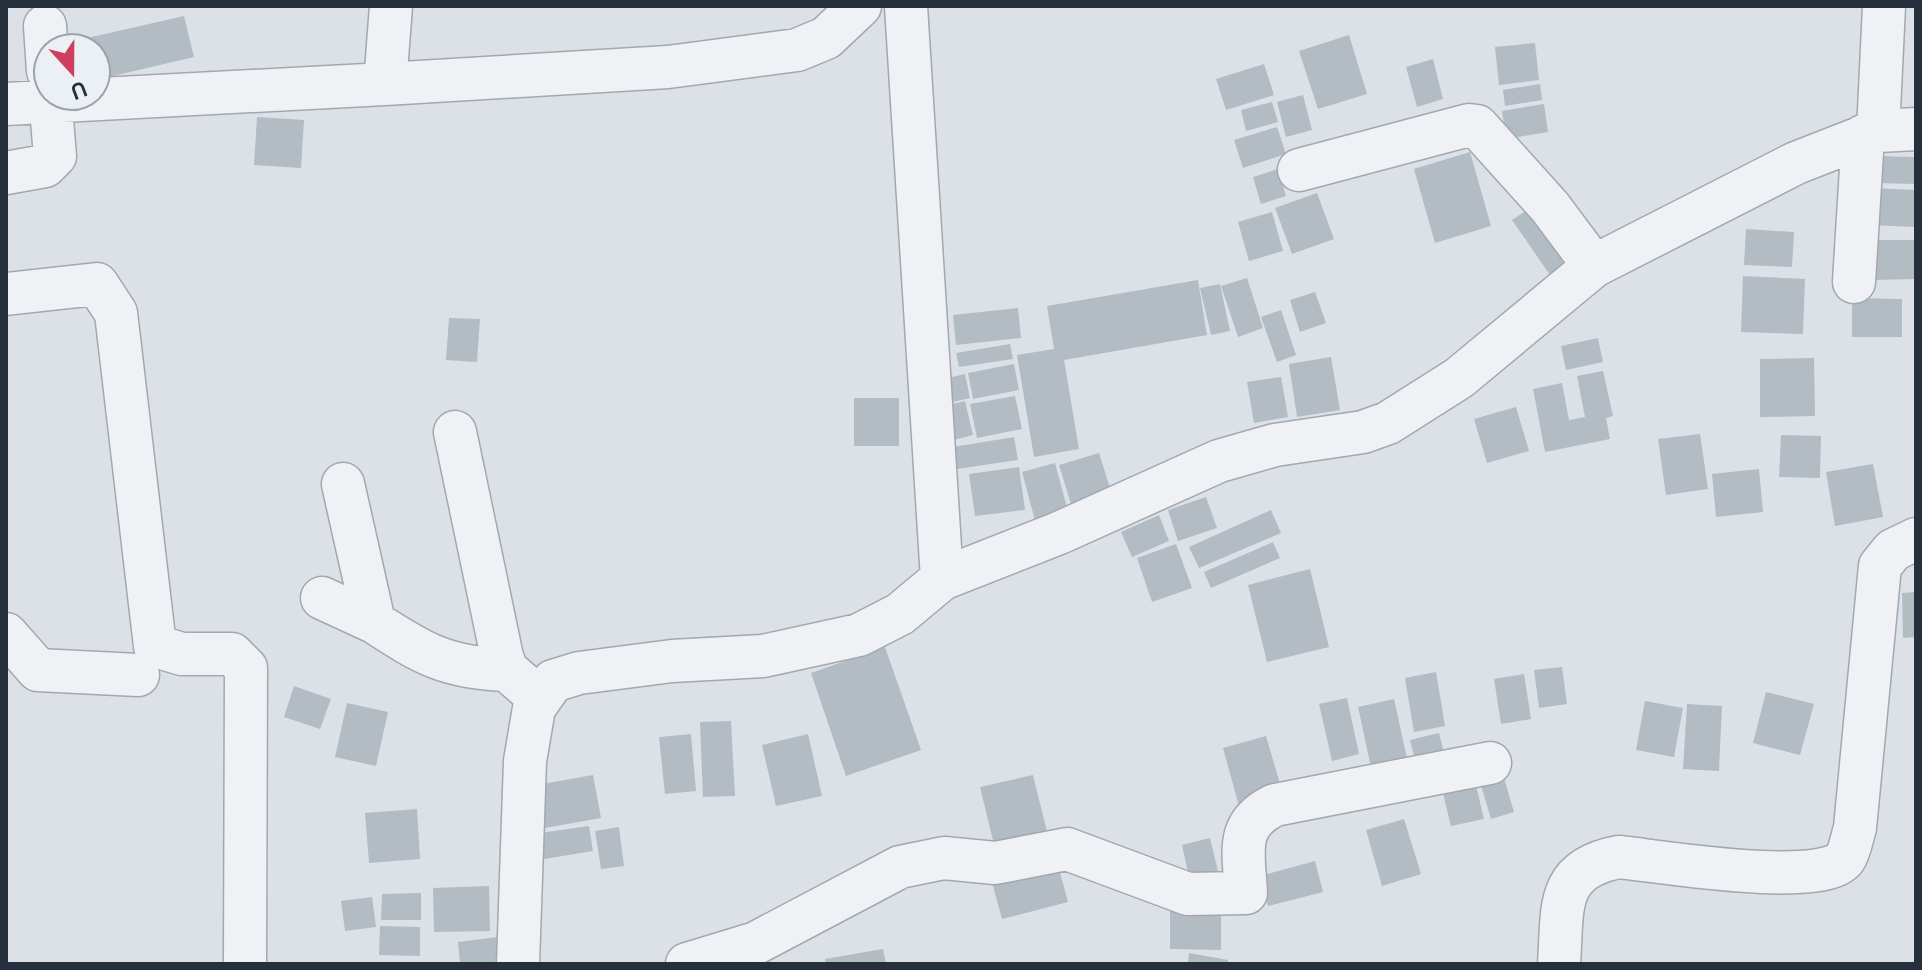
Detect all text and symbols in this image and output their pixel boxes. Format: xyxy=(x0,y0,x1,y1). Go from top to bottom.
north arrow xyxy=(32,32,112,112)
text: U xyxy=(66,73,90,104)

